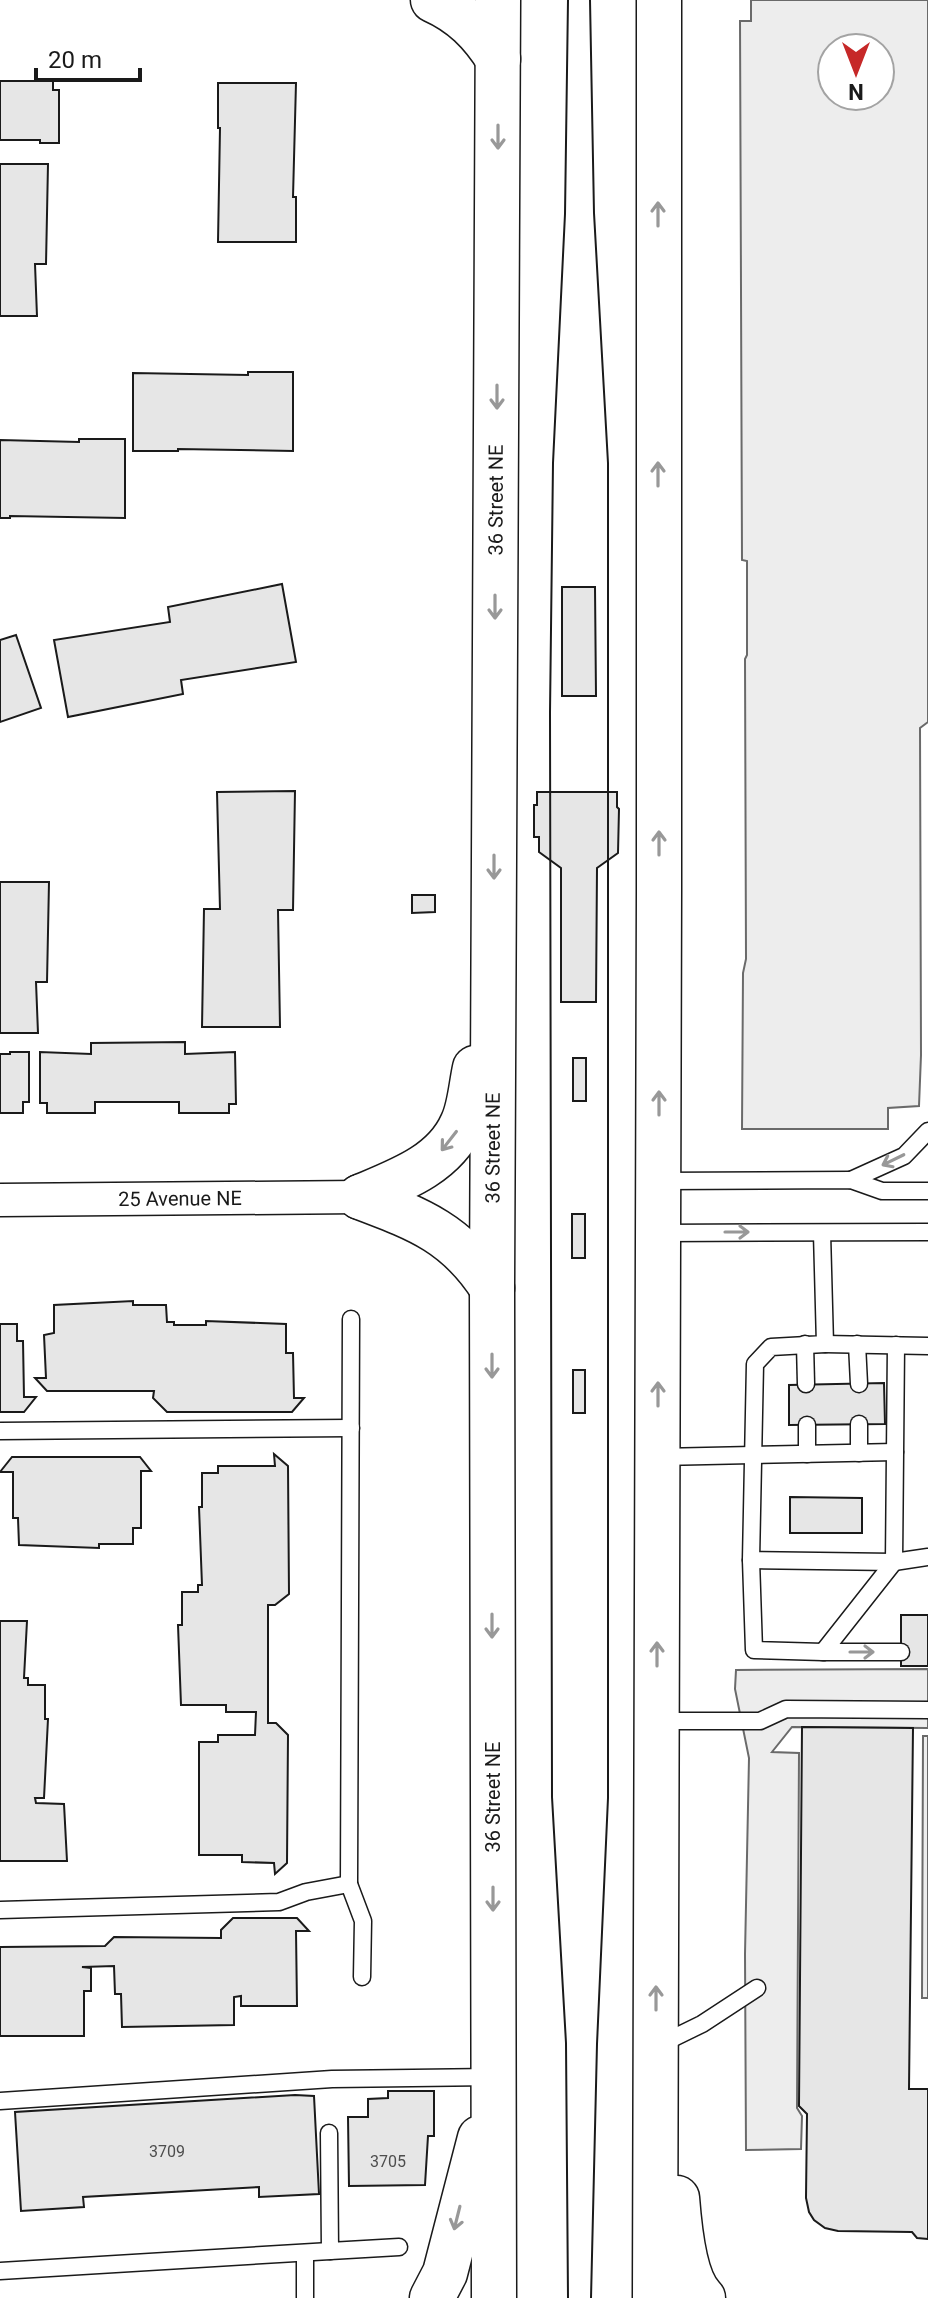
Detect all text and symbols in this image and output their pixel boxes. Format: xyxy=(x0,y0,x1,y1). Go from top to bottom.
scale bar xyxy=(36,32,140,82)
north arrow xyxy=(816,32,896,112)
text: 20 m xyxy=(48,46,102,74)
text: N xyxy=(848,79,864,104)
one-way arrow xyxy=(490,123,506,150)
one-way arrow xyxy=(650,201,666,228)
one-way arrow xyxy=(489,383,505,410)
street label: 36 Street NE xyxy=(483,445,508,556)
one-way arrow xyxy=(650,461,666,488)
one-way arrow xyxy=(487,593,503,620)
one-way arrow xyxy=(651,830,667,857)
one-way arrow xyxy=(486,853,502,880)
one-way arrow xyxy=(651,1090,667,1117)
street label: 36 Street NE xyxy=(480,1093,505,1203)
one-way arrow xyxy=(440,1130,458,1151)
one-way arrow xyxy=(882,1153,906,1168)
street label: 25 Avenue NE xyxy=(118,1186,242,1211)
one-way arrow xyxy=(723,1224,750,1240)
one-way arrow xyxy=(484,1352,500,1379)
one-way arrow xyxy=(650,1381,666,1408)
one-way arrow xyxy=(484,1612,500,1639)
one-way arrow xyxy=(649,1641,665,1668)
one-way arrow xyxy=(848,1644,875,1660)
street label: 36 Street NE xyxy=(481,1742,505,1852)
one-way arrow xyxy=(485,1885,501,1912)
one-way arrow xyxy=(648,1985,664,2012)
house number: 3709 xyxy=(149,2142,185,2161)
house number: 3705 xyxy=(370,2152,406,2171)
one-way arrow xyxy=(449,2205,464,2231)

